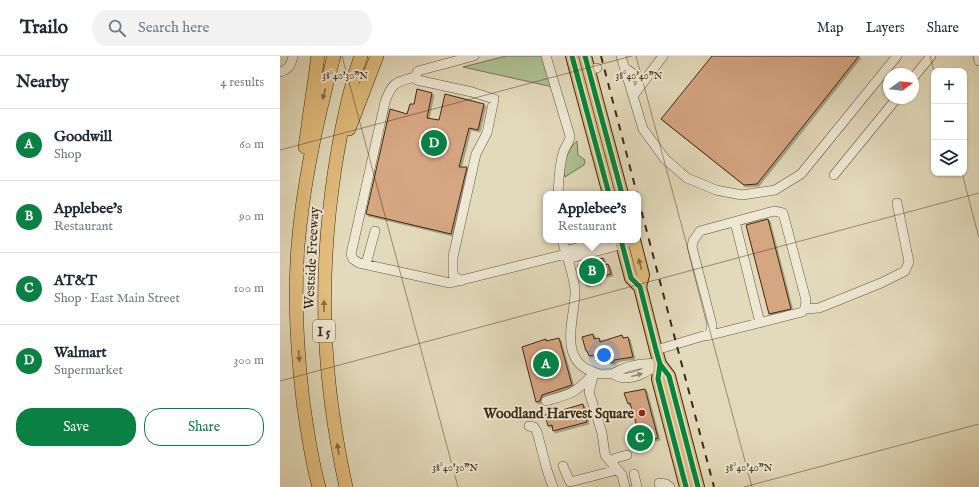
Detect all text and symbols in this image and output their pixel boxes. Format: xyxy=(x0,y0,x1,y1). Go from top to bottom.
search box xyxy=(92,10,372,46)
text: Trailo xyxy=(20,16,68,40)
icon: search xyxy=(106,17,128,39)
text: Search here xyxy=(138,18,209,37)
text: Map xyxy=(817,19,844,37)
text: Layers xyxy=(866,19,905,37)
text: Share xyxy=(927,19,959,37)
north arrow xyxy=(883,68,919,104)
map controls xyxy=(931,68,967,176)
button: + xyxy=(931,68,967,104)
text: 38°40'30"N xyxy=(322,70,368,83)
text: 38°40'40"N xyxy=(616,70,663,83)
text: Nearby xyxy=(16,72,69,93)
text: 4 results xyxy=(220,74,264,91)
one-way arrow xyxy=(320,88,326,100)
button: − xyxy=(931,104,967,140)
text: Goodwill xyxy=(54,127,112,146)
pin: D xyxy=(421,128,447,158)
text: A xyxy=(25,136,33,153)
text: 60 m xyxy=(239,136,264,153)
button: layers xyxy=(931,140,967,176)
text: Shop xyxy=(54,146,82,163)
popup xyxy=(543,191,641,243)
text: Applebee's xyxy=(54,199,122,218)
text: Applebee's xyxy=(558,199,626,218)
street label: Westside Freeway xyxy=(300,206,324,310)
text: B xyxy=(25,208,33,225)
text: 90 m xyxy=(239,208,264,225)
text: Restaurant xyxy=(54,218,113,235)
text: Restaurant xyxy=(558,218,617,235)
pin: B xyxy=(579,256,605,286)
one-way arrow xyxy=(637,258,643,270)
text: AT&T xyxy=(54,271,97,290)
text: C xyxy=(24,280,34,297)
text: 100 m xyxy=(234,280,264,297)
text: Shop · East Main Street xyxy=(54,290,180,307)
one-way arrow xyxy=(321,299,327,312)
road number: I 5 xyxy=(313,320,335,342)
text: Walmart xyxy=(54,343,107,362)
your location xyxy=(594,345,614,365)
pin: A xyxy=(533,349,559,379)
one-way arrow xyxy=(295,350,302,362)
text: D xyxy=(24,352,34,369)
text: 300 m xyxy=(233,352,264,369)
text: Supermarket xyxy=(54,362,123,379)
one-way arrow xyxy=(631,372,643,378)
place label: Woodland Harvest Square xyxy=(482,405,635,423)
button: Save xyxy=(16,408,136,446)
button: Share xyxy=(144,408,264,446)
marker: Woodland Harvest Square xyxy=(637,408,647,418)
pin: C xyxy=(627,423,653,453)
one-way arrow xyxy=(335,443,341,455)
text: 38°40'30"N xyxy=(432,462,478,475)
text: 38°40'40"N xyxy=(726,462,773,475)

